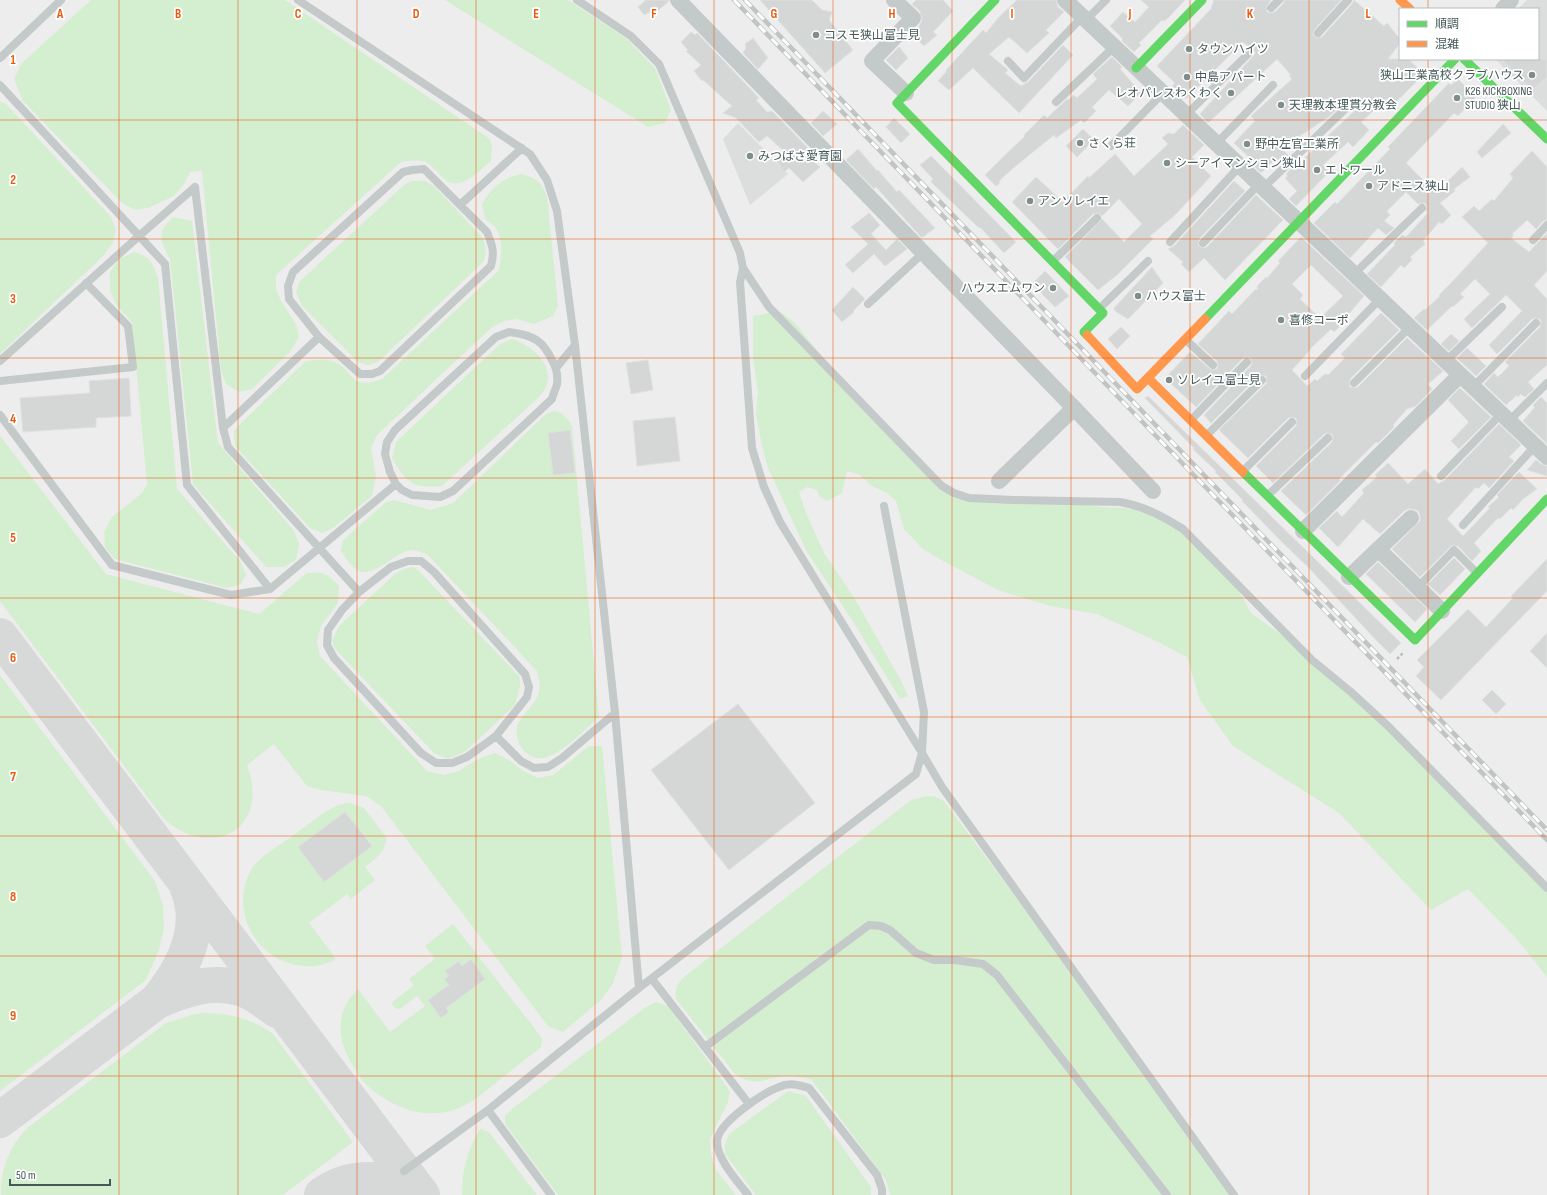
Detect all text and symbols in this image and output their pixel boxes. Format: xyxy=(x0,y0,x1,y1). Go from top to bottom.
text: A xyxy=(56,6,64,22)
text: B xyxy=(175,6,181,22)
text: C xyxy=(295,6,302,22)
text: D xyxy=(413,6,420,22)
text: E xyxy=(533,6,539,22)
text: F xyxy=(651,6,657,22)
text: G xyxy=(771,6,778,22)
text: H xyxy=(889,6,896,22)
text: I xyxy=(1011,6,1014,22)
text: J xyxy=(1128,6,1132,22)
text: K xyxy=(1247,6,1254,22)
text: L xyxy=(1365,6,1371,22)
legend xyxy=(1399,8,1539,60)
text: 順調 xyxy=(1435,17,1459,32)
place label: コスモ狭山富士見 xyxy=(824,28,920,43)
marker: コスモ狭山富士見 xyxy=(811,30,821,40)
text: 混雑 xyxy=(1435,37,1459,52)
place label: タウンハイツ xyxy=(1197,42,1269,57)
marker: タウンハイツ xyxy=(1184,44,1194,54)
text: 1 xyxy=(10,52,16,68)
place label: 狭山工業高校クラブハウス xyxy=(1380,68,1524,83)
place label: 中島アパート xyxy=(1195,70,1267,85)
marker: 狭山工業高校クラブハウス xyxy=(1527,70,1537,80)
marker: 中島アパート xyxy=(1182,72,1192,82)
place label: K26 KICKBOXING STUDIO 狭山 xyxy=(1465,84,1532,113)
place label: レオパレスわくわく xyxy=(1115,86,1223,101)
marker: レオパレスわくわく xyxy=(1226,88,1236,98)
marker: K26 KICKBOXING STUDIO 狭山 xyxy=(1452,93,1462,103)
place label: 天理教本理貫分教会 xyxy=(1289,98,1397,113)
marker: 天理教本理貫分教会 xyxy=(1276,100,1286,110)
place label: さくら荘 xyxy=(1088,136,1136,151)
place label: 野中左官工業所 xyxy=(1255,137,1339,152)
marker: さくら荘 xyxy=(1075,138,1085,148)
marker: 野中左官工業所 xyxy=(1242,139,1252,149)
place label: みつばさ愛育園 xyxy=(758,149,842,164)
marker: みつばさ愛育園 xyxy=(745,151,755,161)
place label: シーアイマンション狭山 xyxy=(1175,156,1306,171)
marker: シーアイマンション狭山 xyxy=(1162,158,1172,168)
place label: エトワール xyxy=(1325,163,1385,178)
marker: エトワール xyxy=(1312,165,1322,175)
text: 2 xyxy=(10,172,16,188)
place label: アドニス狭山 xyxy=(1377,179,1449,194)
marker: アドニス狭山 xyxy=(1364,181,1374,191)
place label: アンソレイエ xyxy=(1038,194,1109,209)
marker: アンソレイエ xyxy=(1025,196,1035,206)
place label: ハウスエムワン xyxy=(961,281,1045,296)
marker: ハウスエムワン xyxy=(1048,283,1058,293)
place label: ハウス富士 xyxy=(1146,289,1206,304)
text: 3 xyxy=(10,291,16,307)
marker: ハウス富士 xyxy=(1133,291,1143,301)
place label: 喜修コーポ xyxy=(1289,313,1349,328)
marker: 喜修コーポ xyxy=(1276,315,1286,325)
place label: ソレイユ富士見 xyxy=(1177,373,1261,388)
marker: ソレイユ富士見 xyxy=(1164,375,1174,385)
text: 4 xyxy=(10,411,16,427)
text: 5 xyxy=(10,530,16,546)
text: 6 xyxy=(10,650,16,666)
text: 7 xyxy=(10,769,16,785)
text: 8 xyxy=(10,889,16,905)
text: 9 xyxy=(10,1008,16,1024)
scale bar xyxy=(10,1161,110,1187)
text: 50 m xyxy=(16,1168,36,1183)

